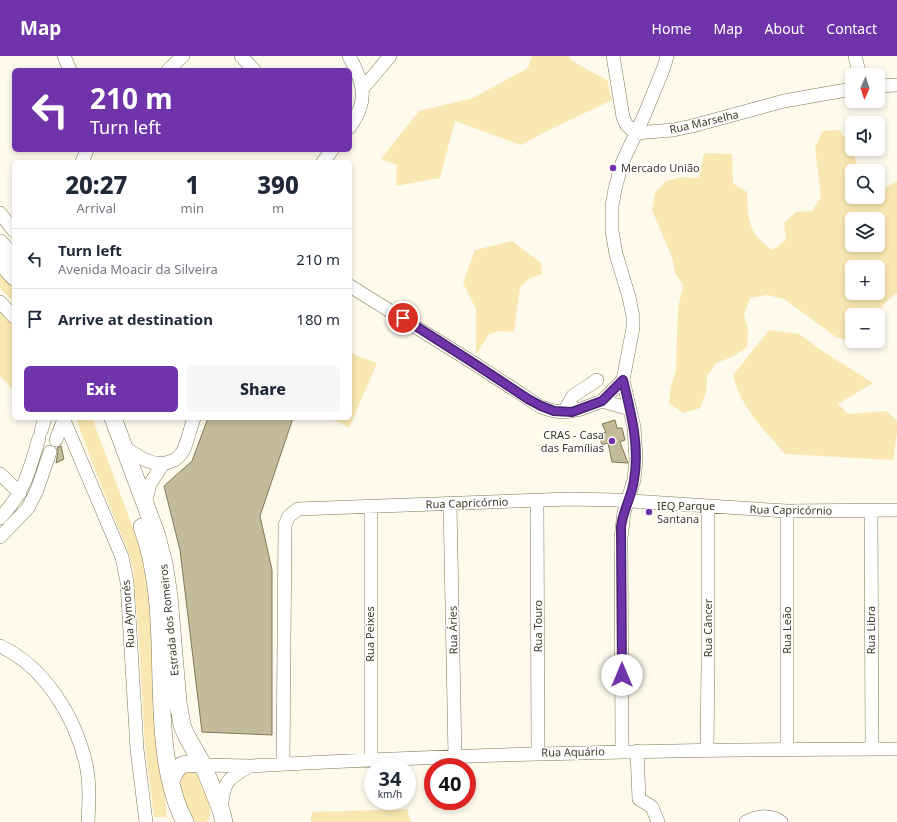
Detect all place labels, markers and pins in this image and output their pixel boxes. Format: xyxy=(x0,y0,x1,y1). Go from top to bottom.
place label: Mercado União xyxy=(621,160,700,175)
marker: Mercado União xyxy=(608,163,618,173)
pin xyxy=(386,301,420,335)
place label: CRAS - Casa das Famílias xyxy=(541,427,604,455)
marker: CRAS - Casa das Famílias xyxy=(607,436,617,446)
place label: IEQ Parque Santana xyxy=(657,498,715,526)
marker: IEQ Parque Santana xyxy=(644,507,654,517)

